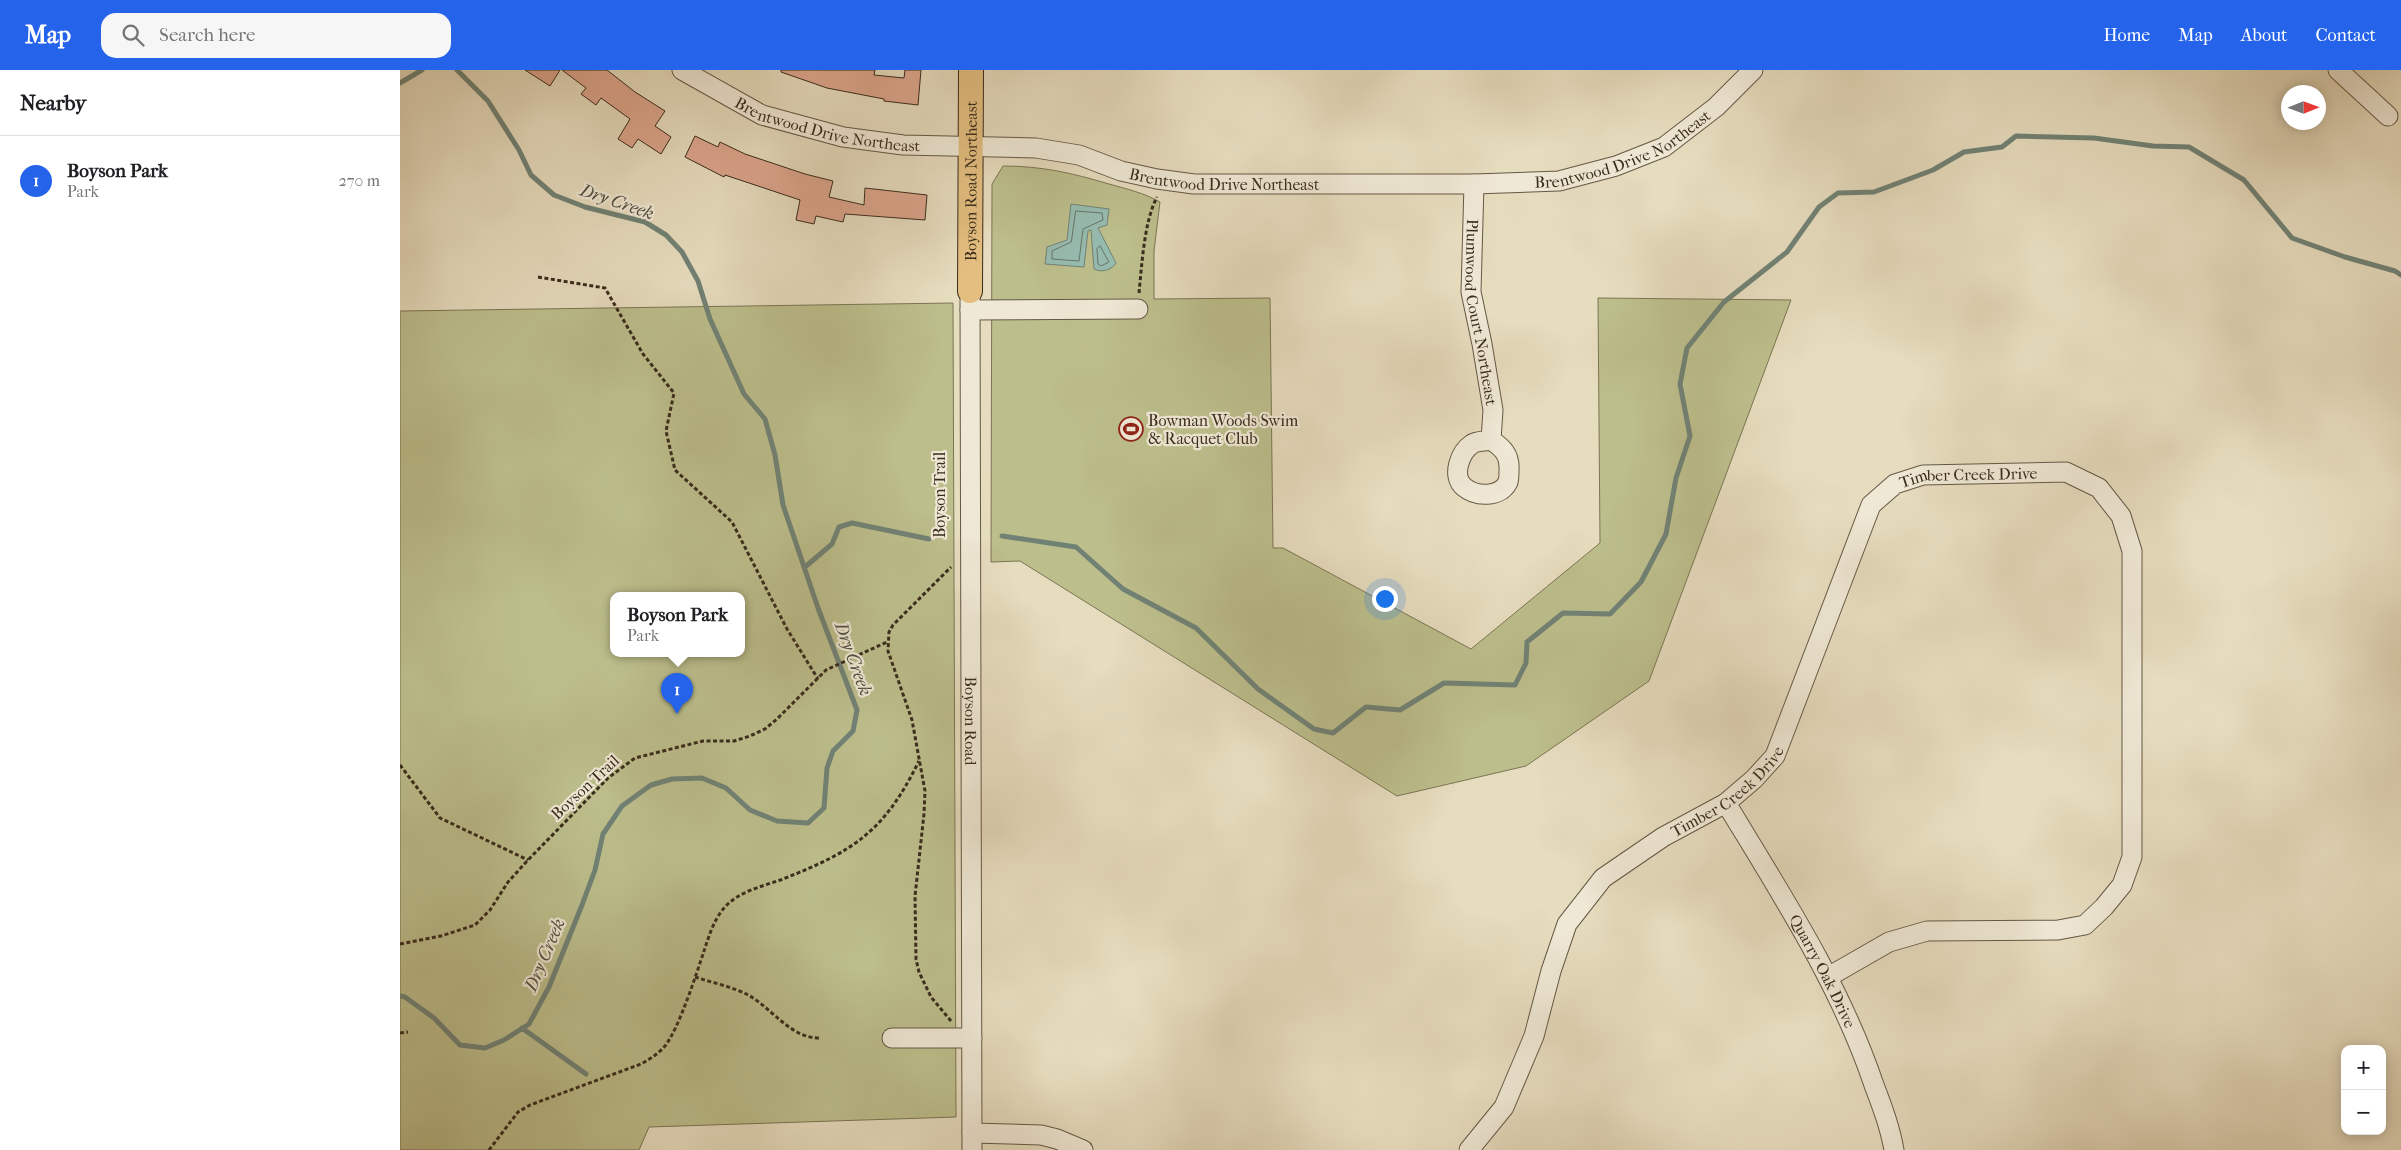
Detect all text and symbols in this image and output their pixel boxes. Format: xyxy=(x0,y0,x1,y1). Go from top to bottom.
search box xyxy=(101,13,451,58)
text: Map xyxy=(25,21,71,49)
icon: search xyxy=(119,21,147,49)
text: Search here xyxy=(159,24,255,46)
text: Home xyxy=(2103,25,2150,46)
text: Map xyxy=(2178,25,2213,46)
text: About xyxy=(2241,25,2287,46)
text: Contact xyxy=(2315,25,2376,46)
north arrow xyxy=(2281,85,2326,130)
text: Nearby xyxy=(20,91,86,115)
street label: Brentwood Drive Northeast xyxy=(732,92,921,155)
street label: Boyson Road Northeast xyxy=(961,100,980,261)
street label: Brentwood Drive Northeast xyxy=(1534,105,1714,191)
text: Boyson Park xyxy=(67,160,168,182)
street label: Brentwood Drive Northeast xyxy=(1128,164,1320,194)
text: 1 xyxy=(33,171,39,190)
text: 270 m xyxy=(339,171,380,190)
water label: Dry Creek xyxy=(576,179,657,224)
text: Park xyxy=(67,182,99,201)
street label: Plumwood Court Northeast xyxy=(1462,219,1502,407)
place label: Bowman Woods Swim & Racquet Club xyxy=(1148,411,1299,448)
sports icon: Bowman Woods Swim & Racquet Club xyxy=(1118,416,1144,442)
street label: Boyson Trail xyxy=(930,451,949,538)
street label: Timber Creek Drive xyxy=(1897,463,2038,492)
your location xyxy=(1372,586,1398,612)
popup xyxy=(610,592,745,657)
text: Boyson Park xyxy=(627,604,728,626)
water label: Dry Creek xyxy=(830,618,876,699)
text: Park xyxy=(627,626,659,645)
pin: 1 xyxy=(661,673,693,714)
street label: Boyson Road xyxy=(961,677,981,766)
street label: Timber Creek Drive xyxy=(1667,744,1787,841)
street label: Boyson Trail xyxy=(547,750,623,823)
street label: Quarry Oak Drive xyxy=(1786,911,1860,1031)
water label: Dry Creek xyxy=(520,916,570,995)
map controls xyxy=(2341,1045,2386,1135)
button: + xyxy=(2341,1045,2386,1090)
button: − xyxy=(2341,1090,2386,1135)

